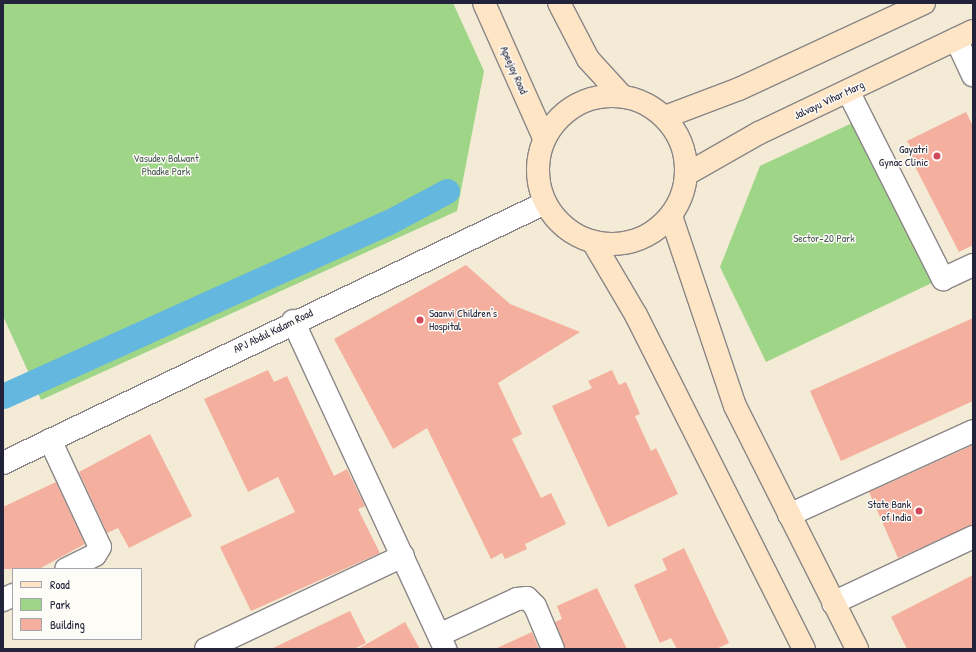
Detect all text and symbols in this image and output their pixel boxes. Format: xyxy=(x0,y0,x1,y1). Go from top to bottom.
street label: Apeejay Road xyxy=(498,44,530,96)
street label: Jalvayu Vihar Marg xyxy=(792,78,866,122)
place label: Gayatri Gynac Clinic xyxy=(879,143,928,169)
marker: Gayatri Gynac Clinic xyxy=(931,150,943,162)
park label: Vasudev Balwant Phadke Park xyxy=(133,152,199,178)
park label: Sector-20 Park xyxy=(793,231,855,245)
street label: APJ Abdul Kalam Road xyxy=(231,306,315,356)
place label: Saanvi Children's Hospital xyxy=(429,307,497,333)
marker: Saanvi Children's Hospital xyxy=(414,314,426,326)
place label: State Bank of India xyxy=(868,498,911,524)
marker: State Bank of India xyxy=(914,506,924,516)
legend xyxy=(12,568,142,640)
text: Road xyxy=(50,576,70,593)
text: Park xyxy=(50,596,70,613)
text: Building xyxy=(50,616,85,633)

